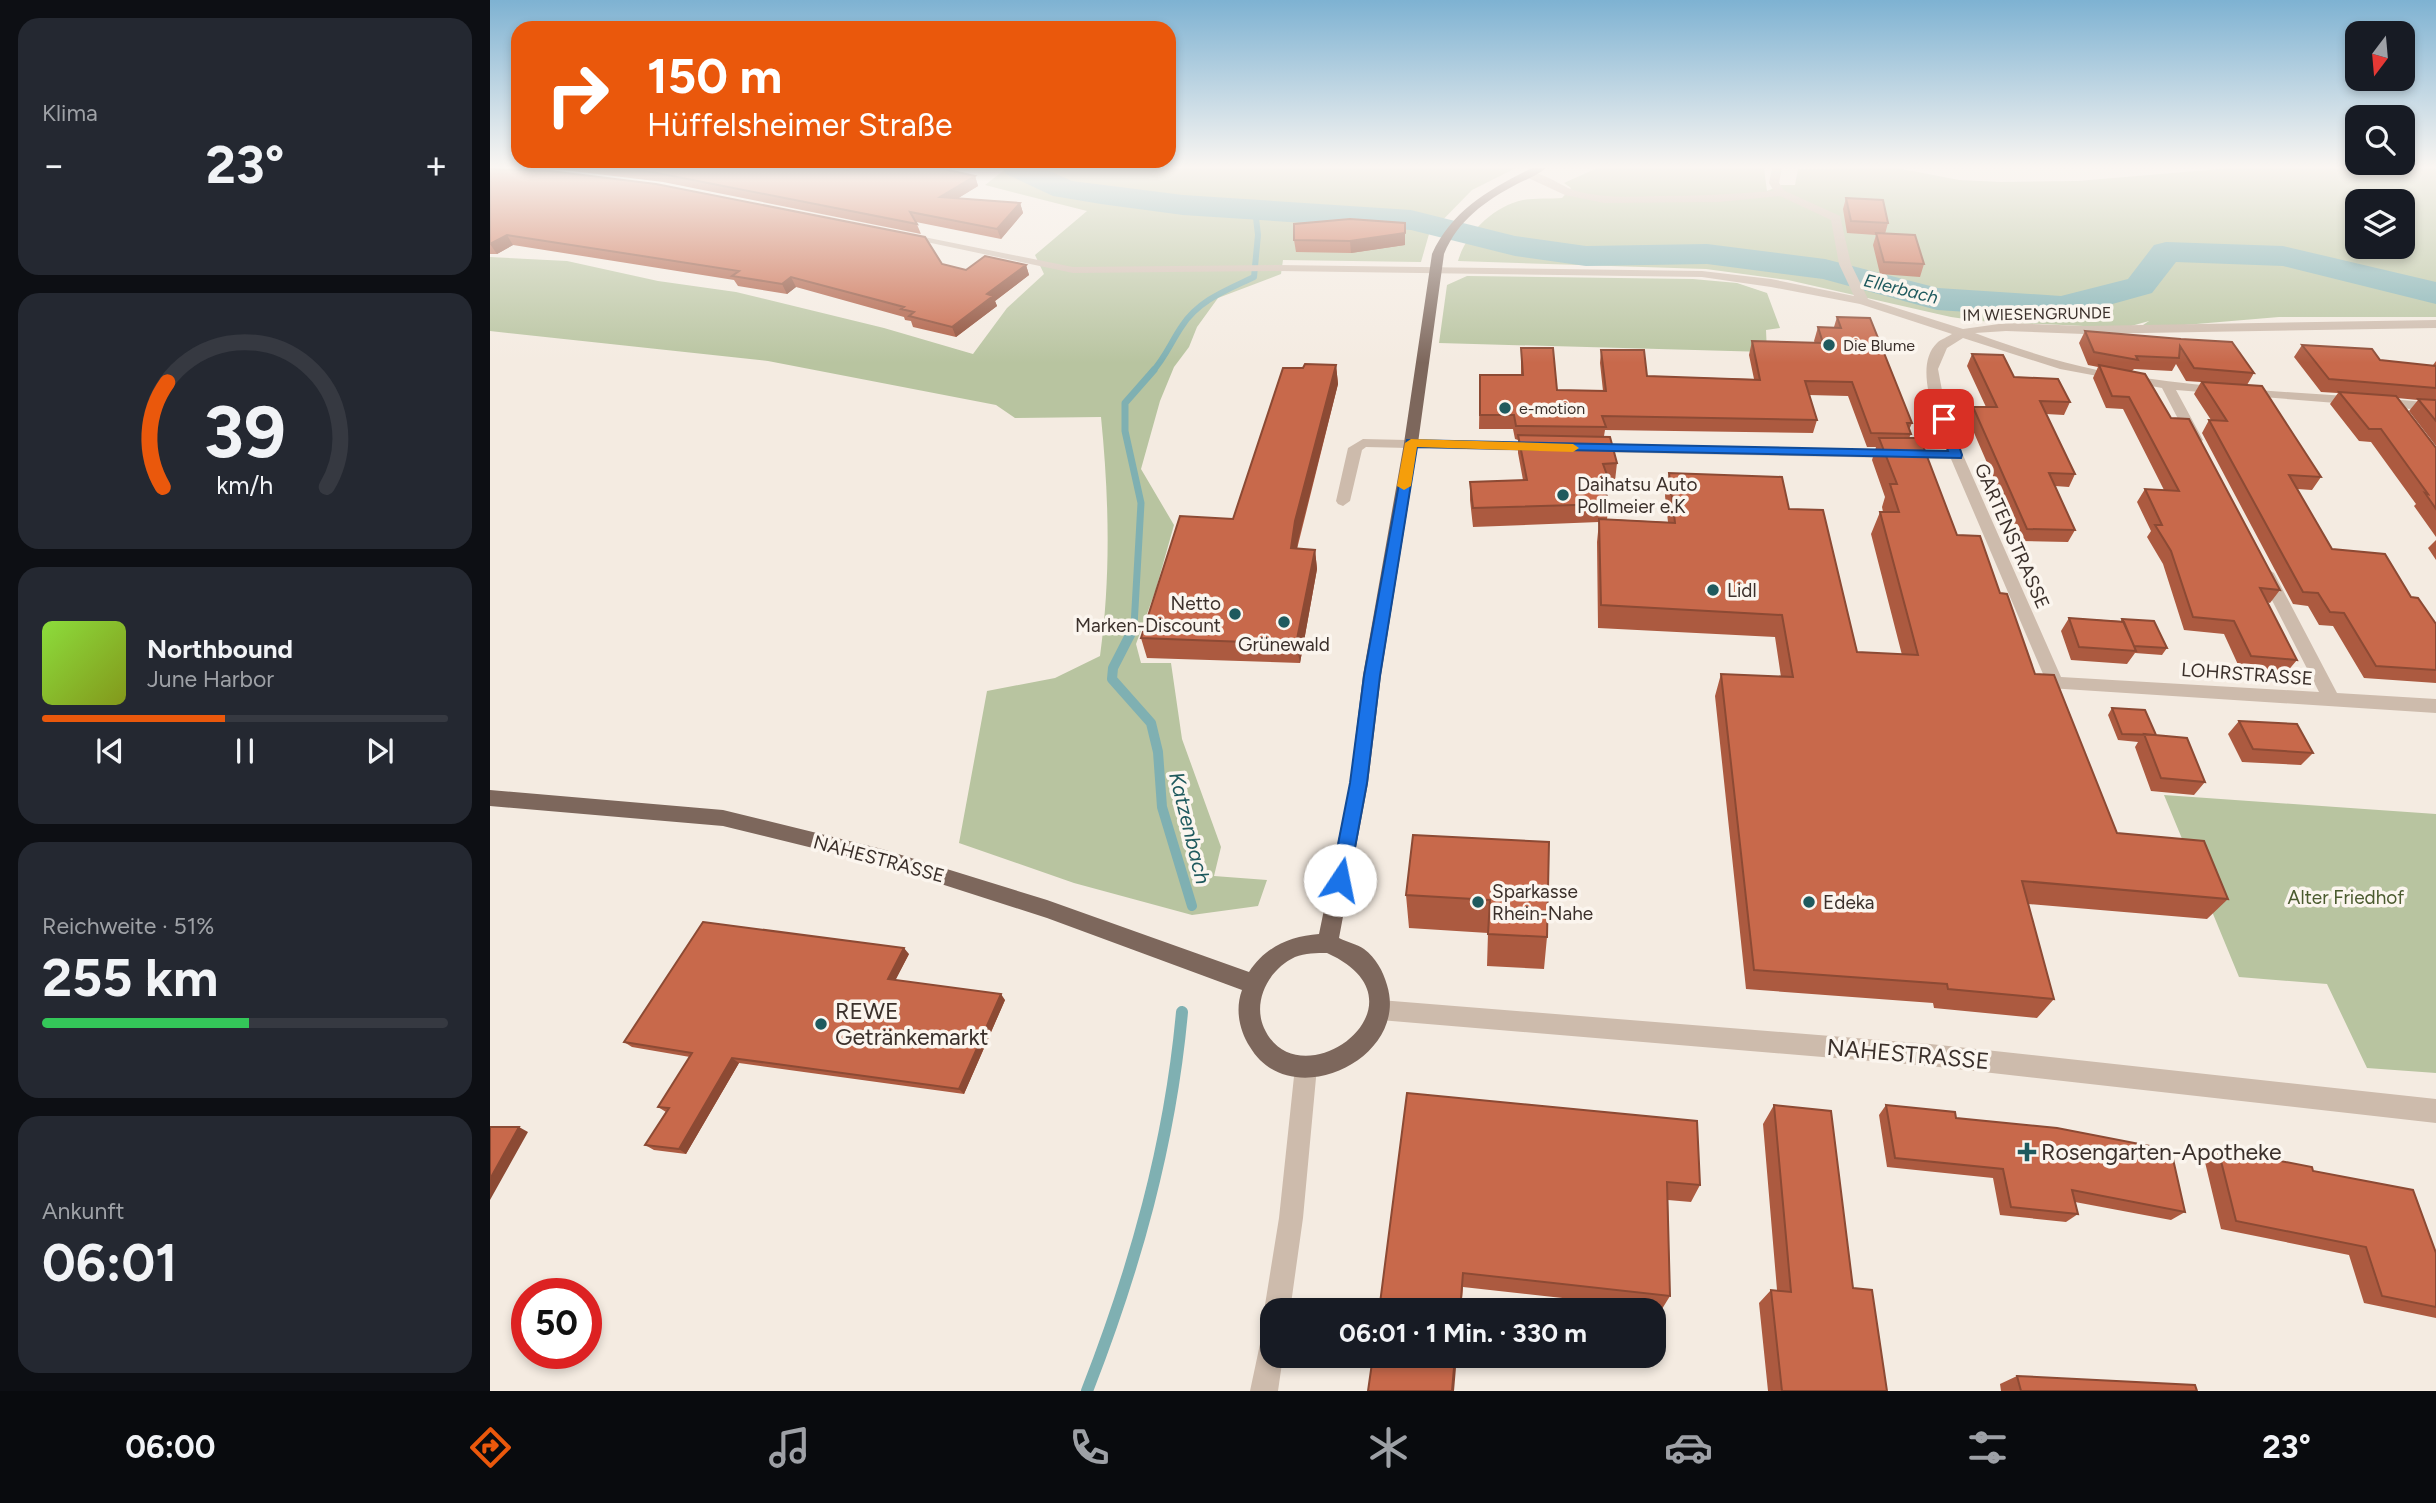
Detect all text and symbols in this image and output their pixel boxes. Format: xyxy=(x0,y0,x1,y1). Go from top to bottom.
north arrow xyxy=(2345,21,2415,91)
map controls xyxy=(2345,21,2415,259)
text: 150 m xyxy=(647,46,782,105)
icon: right xyxy=(532,49,623,140)
text: Klima xyxy=(42,99,98,127)
button: search xyxy=(2345,105,2415,175)
text: Hüffelsheimer Straße xyxy=(647,106,952,144)
text: 23° xyxy=(206,134,284,196)
text: − xyxy=(42,142,66,188)
text: + xyxy=(424,142,448,188)
button: layers xyxy=(2345,189,2415,259)
water label: Ellerbach xyxy=(1862,269,1940,309)
street label: IM WIESENGRUNDE xyxy=(1962,303,2112,325)
place label: Die Blume xyxy=(1843,336,1915,355)
marker: Die Blume xyxy=(1821,337,1837,353)
text: 39 xyxy=(204,388,286,475)
pin xyxy=(1914,389,1974,449)
place label: e-motion xyxy=(1519,399,1585,418)
marker: e-motion xyxy=(1497,400,1513,416)
icon: arrive xyxy=(1925,400,1963,438)
street label: GARTENSTRASSE xyxy=(1970,460,2054,612)
text: km/h xyxy=(216,470,274,500)
place label: Daihatsu Auto Pollmeier e.K xyxy=(1577,473,1697,518)
marker: Daihatsu Auto Pollmeier e.K xyxy=(1555,487,1571,503)
place label: Lidl xyxy=(1727,579,1757,602)
marker: Lidl xyxy=(1705,582,1721,598)
place label: Netto Marken-Discount xyxy=(1075,592,1221,637)
marker: Netto Marken-Discount xyxy=(1227,606,1243,622)
marker: Grünewald xyxy=(1276,614,1292,630)
text: Northbound xyxy=(147,633,293,665)
place label: Grünewald xyxy=(1238,633,1330,656)
street label: LOHRSTRASSE xyxy=(2180,658,2314,690)
text: June Harbor xyxy=(147,665,274,693)
icon: previous xyxy=(91,732,129,770)
icon: pause xyxy=(226,732,264,770)
icon: next xyxy=(361,732,399,770)
water label: Katzenbach xyxy=(1164,769,1216,887)
street label: NAHESTRASSE xyxy=(811,830,947,888)
position arrow xyxy=(1303,843,1377,917)
place label: Sparkasse Rhein-Nahe xyxy=(1492,880,1593,925)
park label: Alter Friedhof xyxy=(2288,886,2404,909)
place label: Edeka xyxy=(1823,891,1874,914)
marker: Sparkasse Rhein-Nahe xyxy=(1470,894,1486,910)
marker: Edeka xyxy=(1801,894,1817,910)
text: Reichweite · 51% xyxy=(42,912,214,940)
text: 255 km xyxy=(42,947,218,1009)
place label: REWE Getränkemarkt xyxy=(835,997,988,1051)
marker: REWE Getränkemarkt xyxy=(813,1016,829,1032)
street label: NAHESTRASSE xyxy=(1826,1033,1990,1075)
place label: Rosengarten-Apotheke xyxy=(2041,1138,2282,1166)
marker: Rosengarten-Apotheke xyxy=(2019,1144,2035,1160)
text: Ankunft xyxy=(42,1197,124,1225)
text: 06:01 xyxy=(42,1232,177,1294)
speed limit sign: 50 xyxy=(511,1278,602,1369)
text: 06:01 · 1 Min. · 330 m xyxy=(1339,1317,1587,1349)
icon: directions xyxy=(466,1423,515,1472)
icon: music xyxy=(765,1423,814,1472)
icon: phone xyxy=(1065,1423,1114,1472)
icon: climate xyxy=(1364,1423,1413,1472)
icon: car xyxy=(1664,1423,1713,1472)
icon: filters xyxy=(1963,1423,2012,1472)
text: 06:00 xyxy=(125,1428,216,1466)
text: 23° xyxy=(2262,1428,2311,1466)

